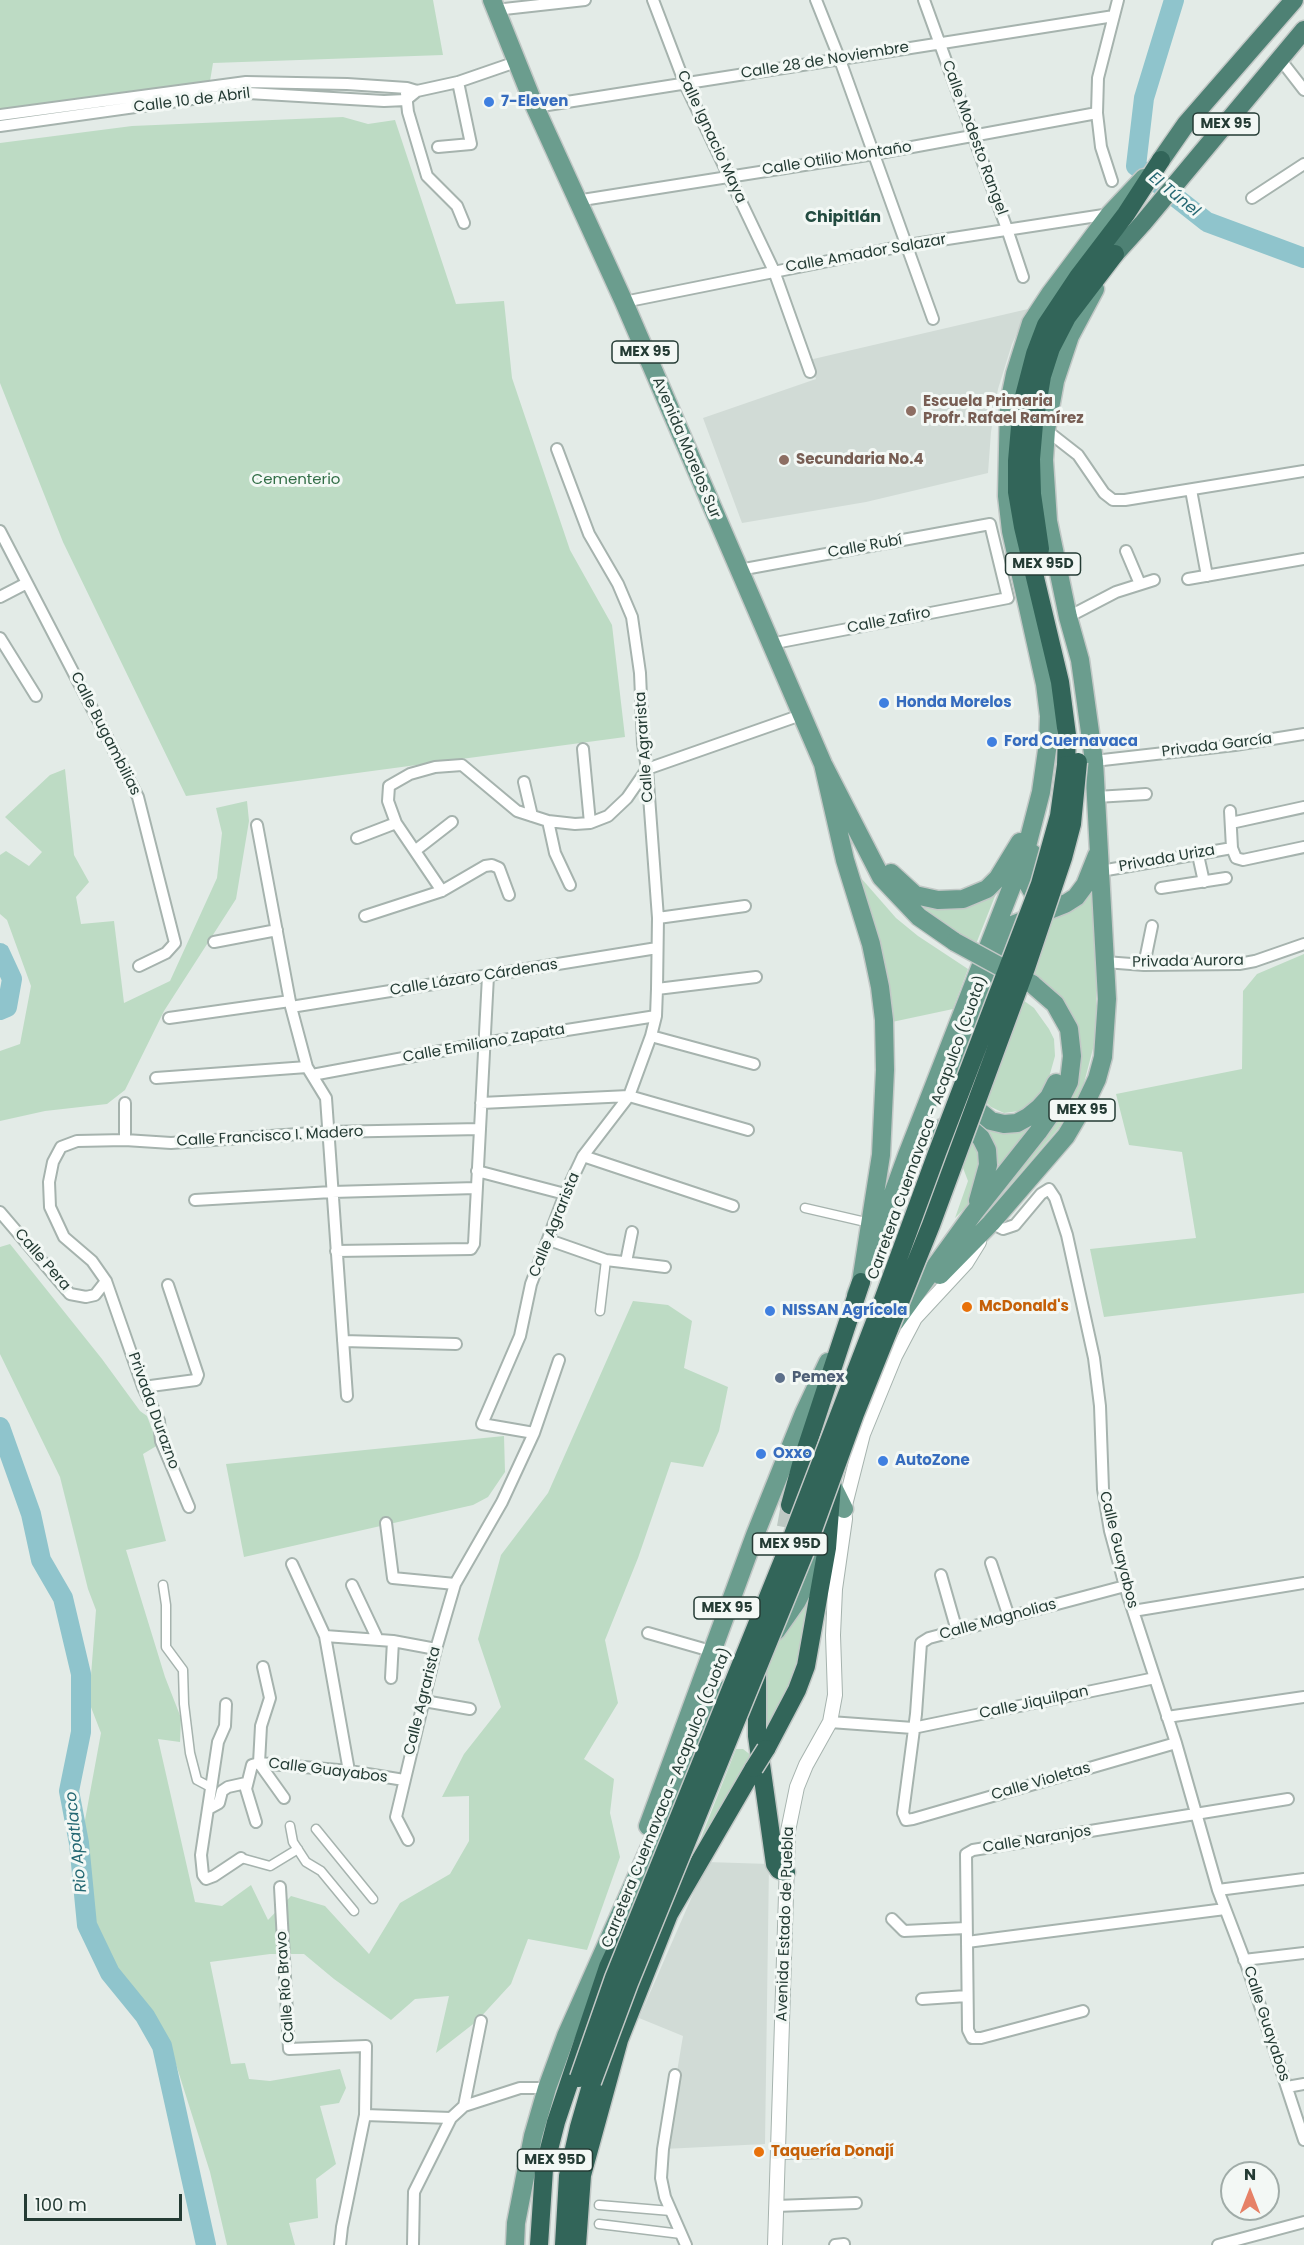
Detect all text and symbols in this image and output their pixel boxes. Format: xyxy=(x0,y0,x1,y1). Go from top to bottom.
street label: Calle 28 de Noviembre xyxy=(740,39,910,83)
street label: Calle Modesto Rangel xyxy=(938,58,1010,218)
street label: Calle Ignacio Maya xyxy=(672,68,750,206)
street label: Calle 10 de Abril xyxy=(133,85,251,117)
place label: 7-Eleven xyxy=(501,93,568,111)
marker: 7-Eleven xyxy=(482,95,496,109)
road number: MEX 95 xyxy=(1193,113,1259,135)
street label: Calle Otilio Montaño xyxy=(761,138,913,180)
water label: El Túnel xyxy=(1145,169,1203,221)
district label: Chipitlán xyxy=(805,208,881,228)
street label: Calle Amador Salazar xyxy=(784,231,948,277)
road number: MEX 95 xyxy=(612,341,678,363)
street label: Avenida Morelos Sur xyxy=(648,375,724,521)
place label: Escuela Primaria Profr. Rafael Ramírez xyxy=(923,393,1084,428)
marker: Escuela Primaria Profr. Rafael Ramírez xyxy=(904,404,918,418)
place label: Secundaria No.4 xyxy=(796,451,924,469)
marker: Secundaria No.4 xyxy=(777,453,791,467)
park label: Cementerio xyxy=(252,471,340,489)
street label: Calle Rubí xyxy=(827,532,903,562)
road number: MEX 95D xyxy=(1006,553,1080,575)
street label: Calle Zafiro xyxy=(846,604,932,638)
street label: Calle Bugambilias xyxy=(66,669,144,799)
street label: Calle Agrarista xyxy=(632,691,658,803)
place label: Honda Morelos xyxy=(896,694,1012,712)
marker: Honda Morelos xyxy=(877,696,891,710)
street label: Privada García xyxy=(1161,730,1273,762)
place label: Ford Cuernavaca xyxy=(1004,733,1138,751)
marker: Ford Cuernavaca xyxy=(985,735,999,749)
street label: Privada Uriza xyxy=(1118,842,1216,876)
street label: Privada Aurora xyxy=(1132,952,1244,972)
street label: Calle Lázaro Cárdenas xyxy=(389,956,559,1000)
street label: Carretera Cuernavaca - Acapulco (Cuota) xyxy=(864,974,992,1282)
street label: Calle Emiliano Zapata xyxy=(402,1021,566,1067)
road number: MEX 95 xyxy=(1049,1099,1115,1121)
street label: Calle Francisco I. Madero xyxy=(176,1123,364,1151)
street label: Calle Agrarista xyxy=(526,1170,584,1280)
street label: Calle Pera xyxy=(10,1225,74,1295)
place label: McDonald's xyxy=(979,1298,1069,1316)
marker: McDonald's xyxy=(960,1300,974,1314)
place label: NISSAN Agrícola xyxy=(782,1302,907,1320)
marker: NISSAN Agrícola xyxy=(763,1304,777,1318)
street label: Privada Durazno xyxy=(124,1350,182,1472)
place label: Pemex xyxy=(792,1369,845,1387)
marker: Pemex xyxy=(773,1371,787,1385)
place label: Oxxo xyxy=(773,1445,812,1463)
marker: Oxxo xyxy=(754,1447,768,1461)
place label: AutoZone xyxy=(895,1452,970,1470)
marker: AutoZone xyxy=(876,1454,890,1468)
street label: Calle Guayabos xyxy=(1095,1490,1141,1610)
road number: MEX 95D xyxy=(752,1533,828,1555)
street label: Calle Magnolias xyxy=(938,1596,1058,1644)
road number: MEX 95 xyxy=(694,1597,760,1619)
street label: Calle Agrarista xyxy=(401,1645,445,1757)
street label: Carretera Cuernavaca - Acapulco (Cuota) xyxy=(598,1645,736,1951)
street label: Calle Jiquilpan xyxy=(978,1683,1090,1723)
street label: Calle Guayabos xyxy=(267,1755,389,1787)
street label: Calle Violetas xyxy=(989,1759,1093,1805)
water label: Rio Apatlaco xyxy=(62,1790,92,1894)
street label: Calle Naranjos xyxy=(981,1823,1093,1857)
street label: Avenida Estado de Puebla xyxy=(774,1826,798,2022)
street label: Calle Río Bravo xyxy=(273,1931,299,2043)
street label: Calle Guayabos xyxy=(1239,1964,1293,2084)
place label: Taquería Donají xyxy=(771,2143,894,2161)
marker: Taquería Donají xyxy=(752,2145,766,2159)
road number: MEX 95D xyxy=(518,2149,592,2171)
north arrow xyxy=(1220,2161,1280,2221)
text: N xyxy=(1244,2163,1256,2186)
scale bar xyxy=(27,2182,184,2220)
text: 100 m xyxy=(35,2192,87,2217)

